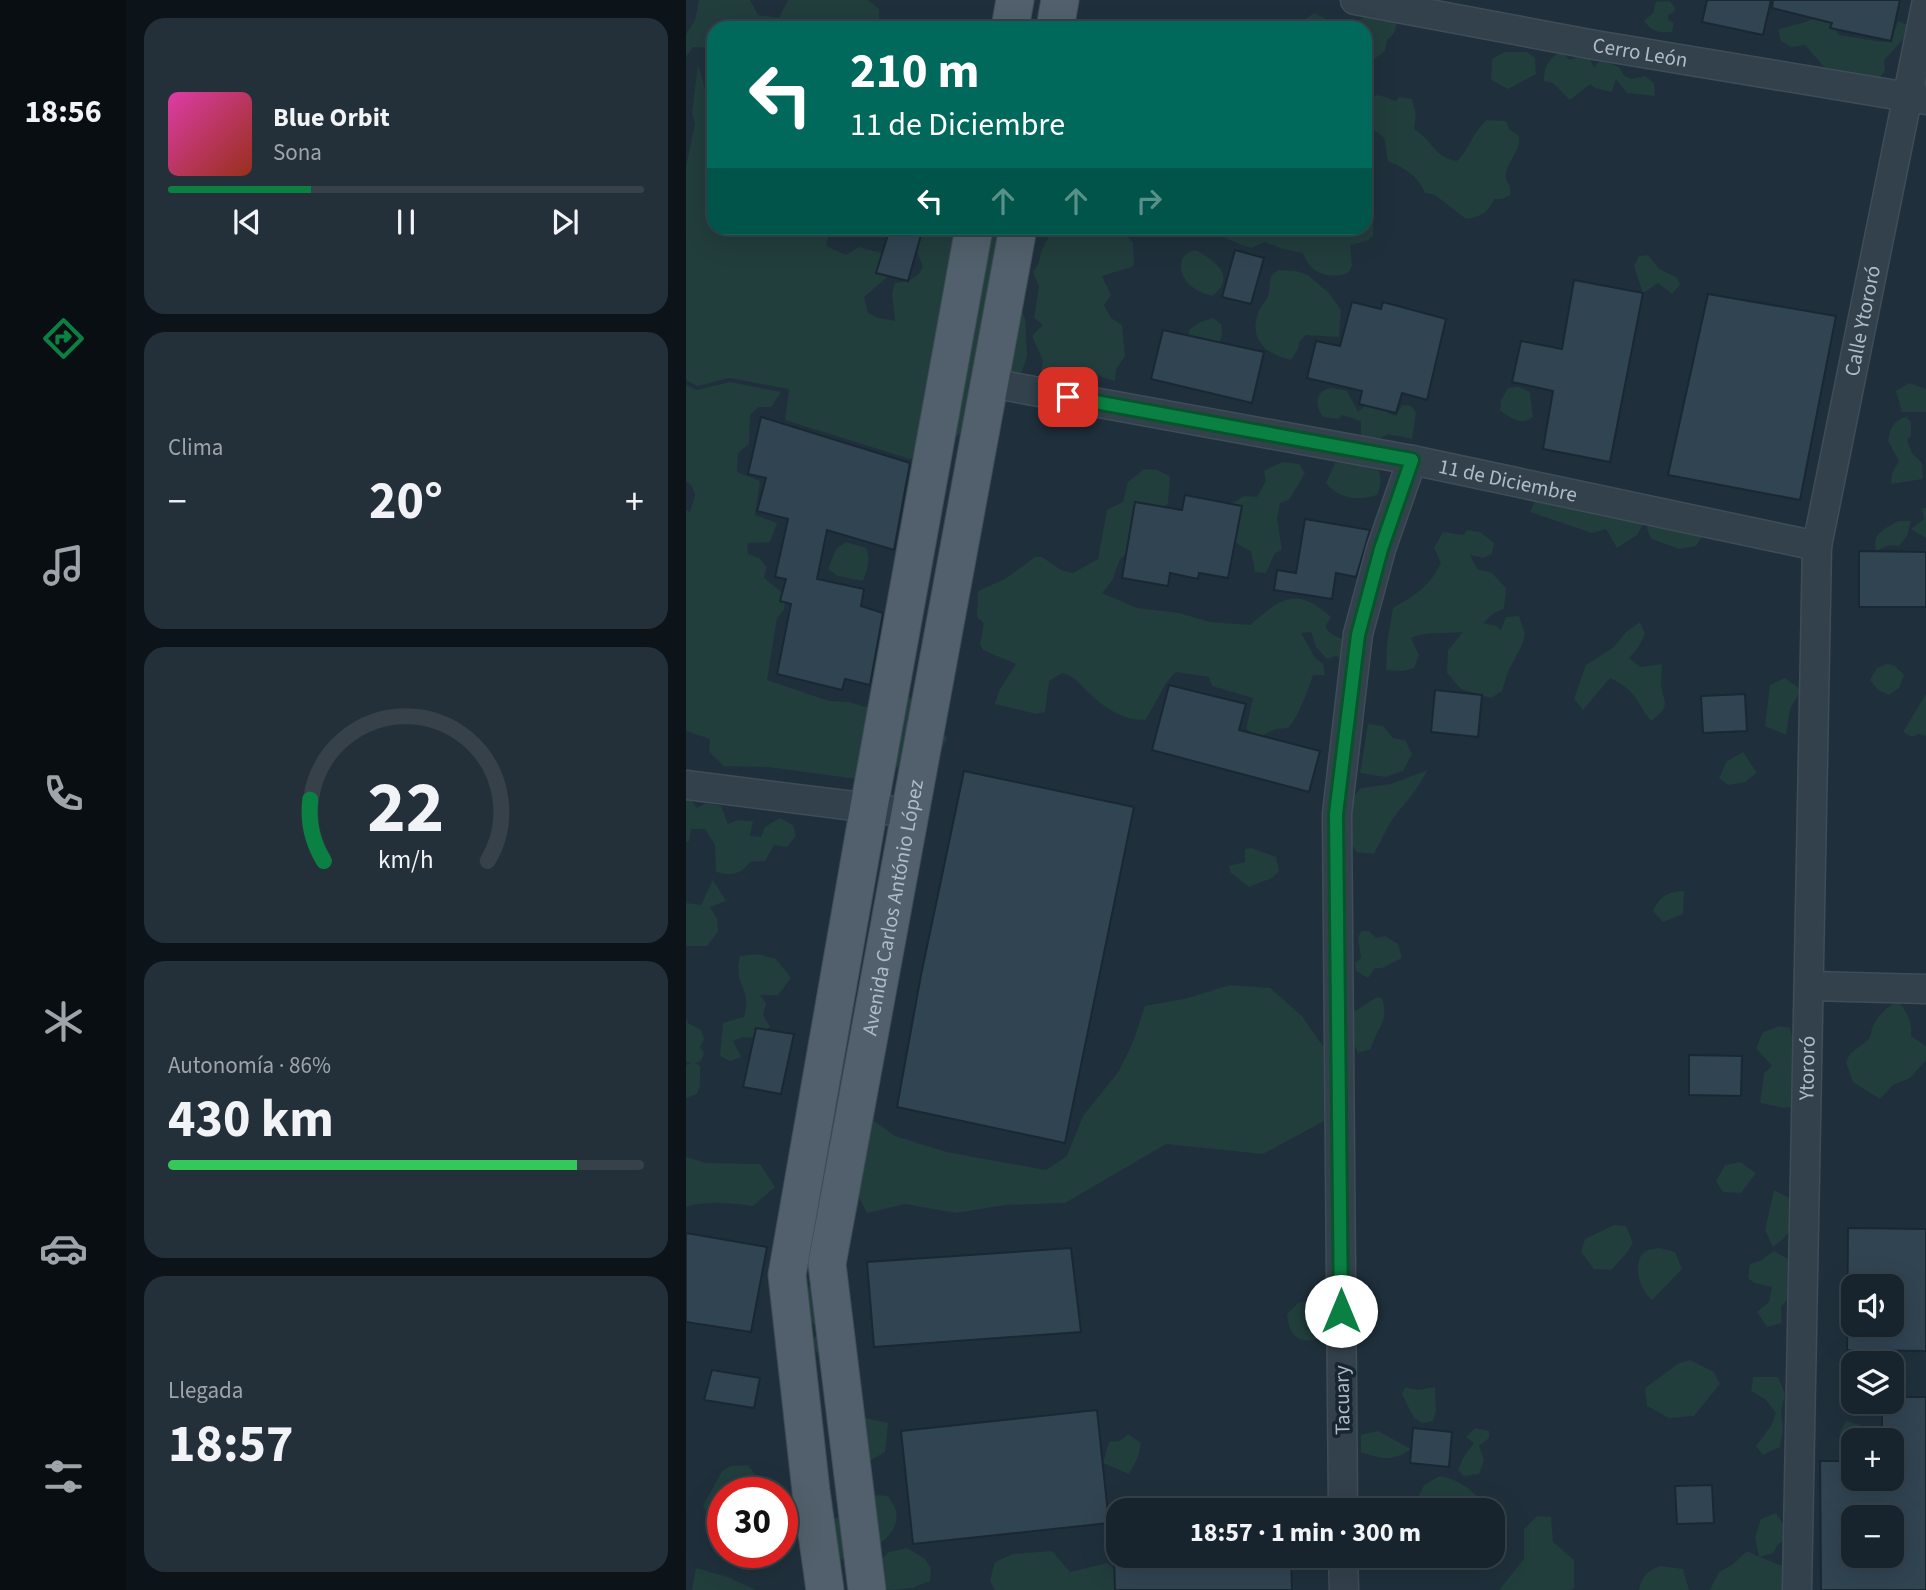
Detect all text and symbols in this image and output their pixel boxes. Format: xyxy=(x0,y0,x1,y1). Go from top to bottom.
street label: Cerro León xyxy=(1591,30,1690,75)
text: 210 m xyxy=(850,37,979,107)
icon: left xyxy=(735,49,826,140)
text: 18:56 xyxy=(24,89,102,135)
text: Blue Orbit xyxy=(273,99,390,136)
text: 11 de Diciembre xyxy=(850,102,1065,148)
text: Sona xyxy=(273,136,322,169)
icon: left xyxy=(911,182,949,220)
icon: ahead xyxy=(984,182,1022,220)
icon: ahead xyxy=(1057,182,1095,220)
icon: right xyxy=(1130,182,1168,220)
icon: previous xyxy=(228,203,266,241)
icon: pause xyxy=(387,203,425,241)
icon: next xyxy=(546,203,584,241)
street label: Calle Ytororó xyxy=(1837,263,1888,379)
icon: directions xyxy=(39,314,88,363)
pin xyxy=(1038,367,1098,427)
icon: arrive xyxy=(1049,378,1087,416)
text: Clima xyxy=(168,431,223,464)
street label: 11 de Diciembre xyxy=(1436,451,1580,510)
text: 20° xyxy=(369,465,443,539)
text: − xyxy=(168,475,187,529)
text: + xyxy=(625,475,644,529)
icon: music xyxy=(39,541,88,590)
text: 22 xyxy=(368,756,444,860)
icon: phone xyxy=(39,769,88,818)
street label: Avenida Carlos António López xyxy=(854,777,931,1038)
text: km/h xyxy=(378,842,434,878)
icon: climate xyxy=(39,997,88,1046)
street label: Ytororó xyxy=(1791,1036,1823,1102)
text: Autonomía · 86% xyxy=(168,1049,331,1082)
text: 430 km xyxy=(168,1083,334,1157)
icon: car xyxy=(39,1224,88,1273)
position arrow xyxy=(1304,1274,1378,1348)
map controls xyxy=(1841,1274,1904,1568)
button: sound xyxy=(1841,1274,1904,1337)
button: layers xyxy=(1841,1351,1904,1414)
street label: Tacuary xyxy=(1326,1365,1358,1435)
text: Llegada xyxy=(168,1374,243,1407)
text: 18:57 xyxy=(168,1408,293,1482)
button: + xyxy=(1841,1428,1904,1491)
icon: filters xyxy=(39,1452,88,1501)
speed limit sign: 30 xyxy=(707,1477,798,1568)
button: − xyxy=(1841,1505,1904,1568)
text: 18:57 · 1 min · 300 m xyxy=(1190,1514,1421,1551)

